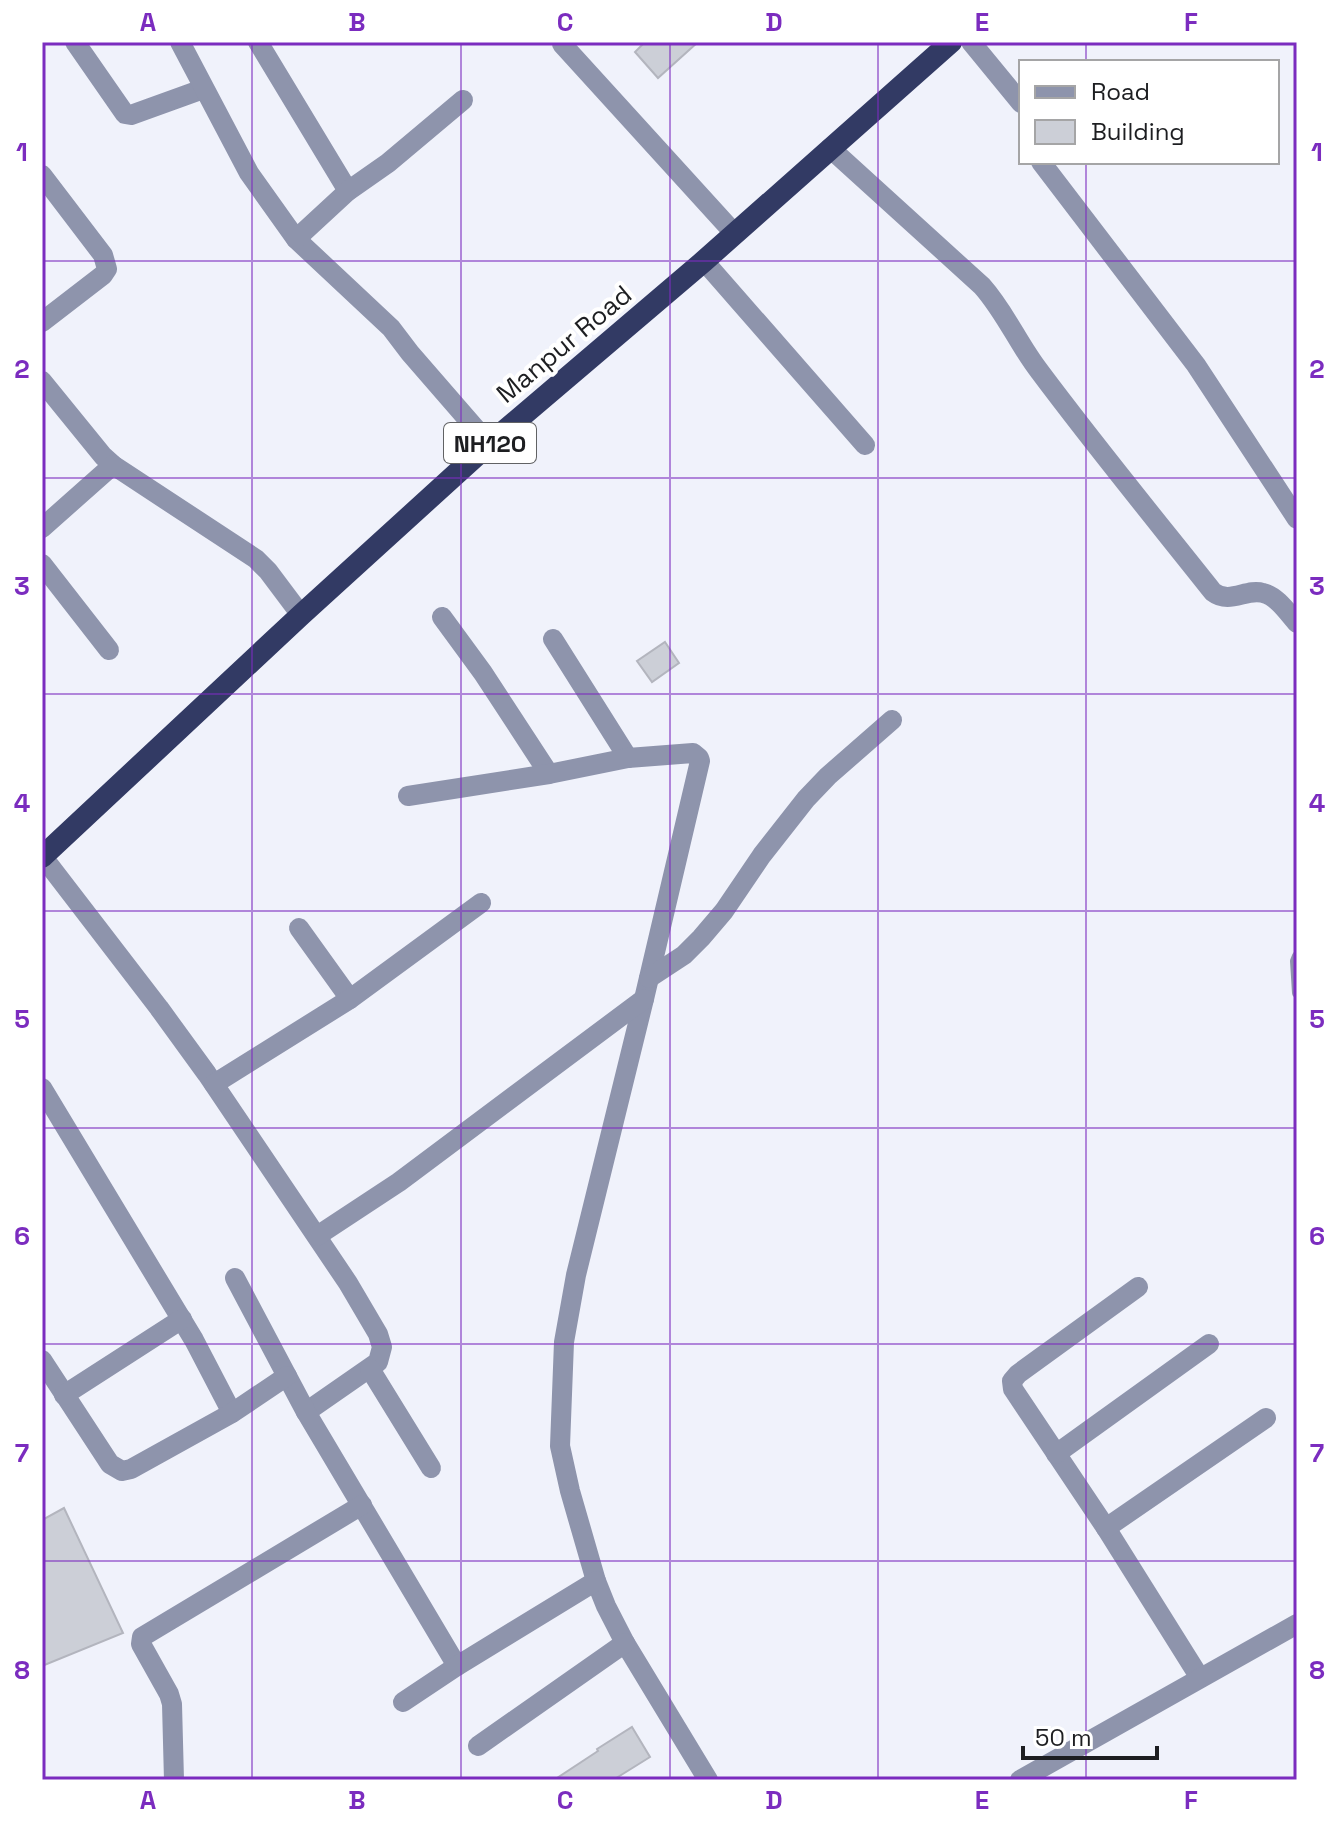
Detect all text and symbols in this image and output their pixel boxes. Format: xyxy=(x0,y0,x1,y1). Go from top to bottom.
text: A xyxy=(140,5,157,39)
text: B xyxy=(348,5,366,39)
text: C xyxy=(557,5,573,39)
text: D xyxy=(765,5,783,39)
text: E xyxy=(975,5,989,39)
text: F xyxy=(1184,5,1198,39)
legend xyxy=(1019,60,1279,164)
text: Road xyxy=(1091,76,1150,107)
text: Building xyxy=(1091,116,1185,147)
text: 1 xyxy=(16,135,28,169)
text: 1 xyxy=(1311,135,1323,169)
street label: Manpur Road xyxy=(489,278,639,410)
text: 2 xyxy=(14,352,30,386)
text: 2 xyxy=(1309,352,1325,386)
road number: NH120 xyxy=(444,423,536,463)
text: 3 xyxy=(14,569,30,603)
text: 3 xyxy=(1309,569,1325,603)
text: 4 xyxy=(14,786,30,820)
text: 4 xyxy=(1309,786,1325,820)
text: 5 xyxy=(14,1002,30,1036)
text: 5 xyxy=(1309,1002,1325,1036)
text: 6 xyxy=(14,1219,30,1253)
text: 6 xyxy=(1309,1219,1325,1253)
text: 7 xyxy=(15,1436,29,1470)
text: 7 xyxy=(1310,1436,1324,1470)
text: 8 xyxy=(14,1653,30,1687)
text: 8 xyxy=(1309,1653,1325,1687)
scale bar xyxy=(1023,1710,1157,1760)
text: 50 m xyxy=(1035,1722,1092,1753)
text: A xyxy=(140,1783,157,1817)
text: B xyxy=(348,1783,366,1817)
text: C xyxy=(557,1783,573,1817)
text: D xyxy=(765,1783,783,1817)
text: E xyxy=(975,1783,989,1817)
text: F xyxy=(1184,1783,1198,1817)

